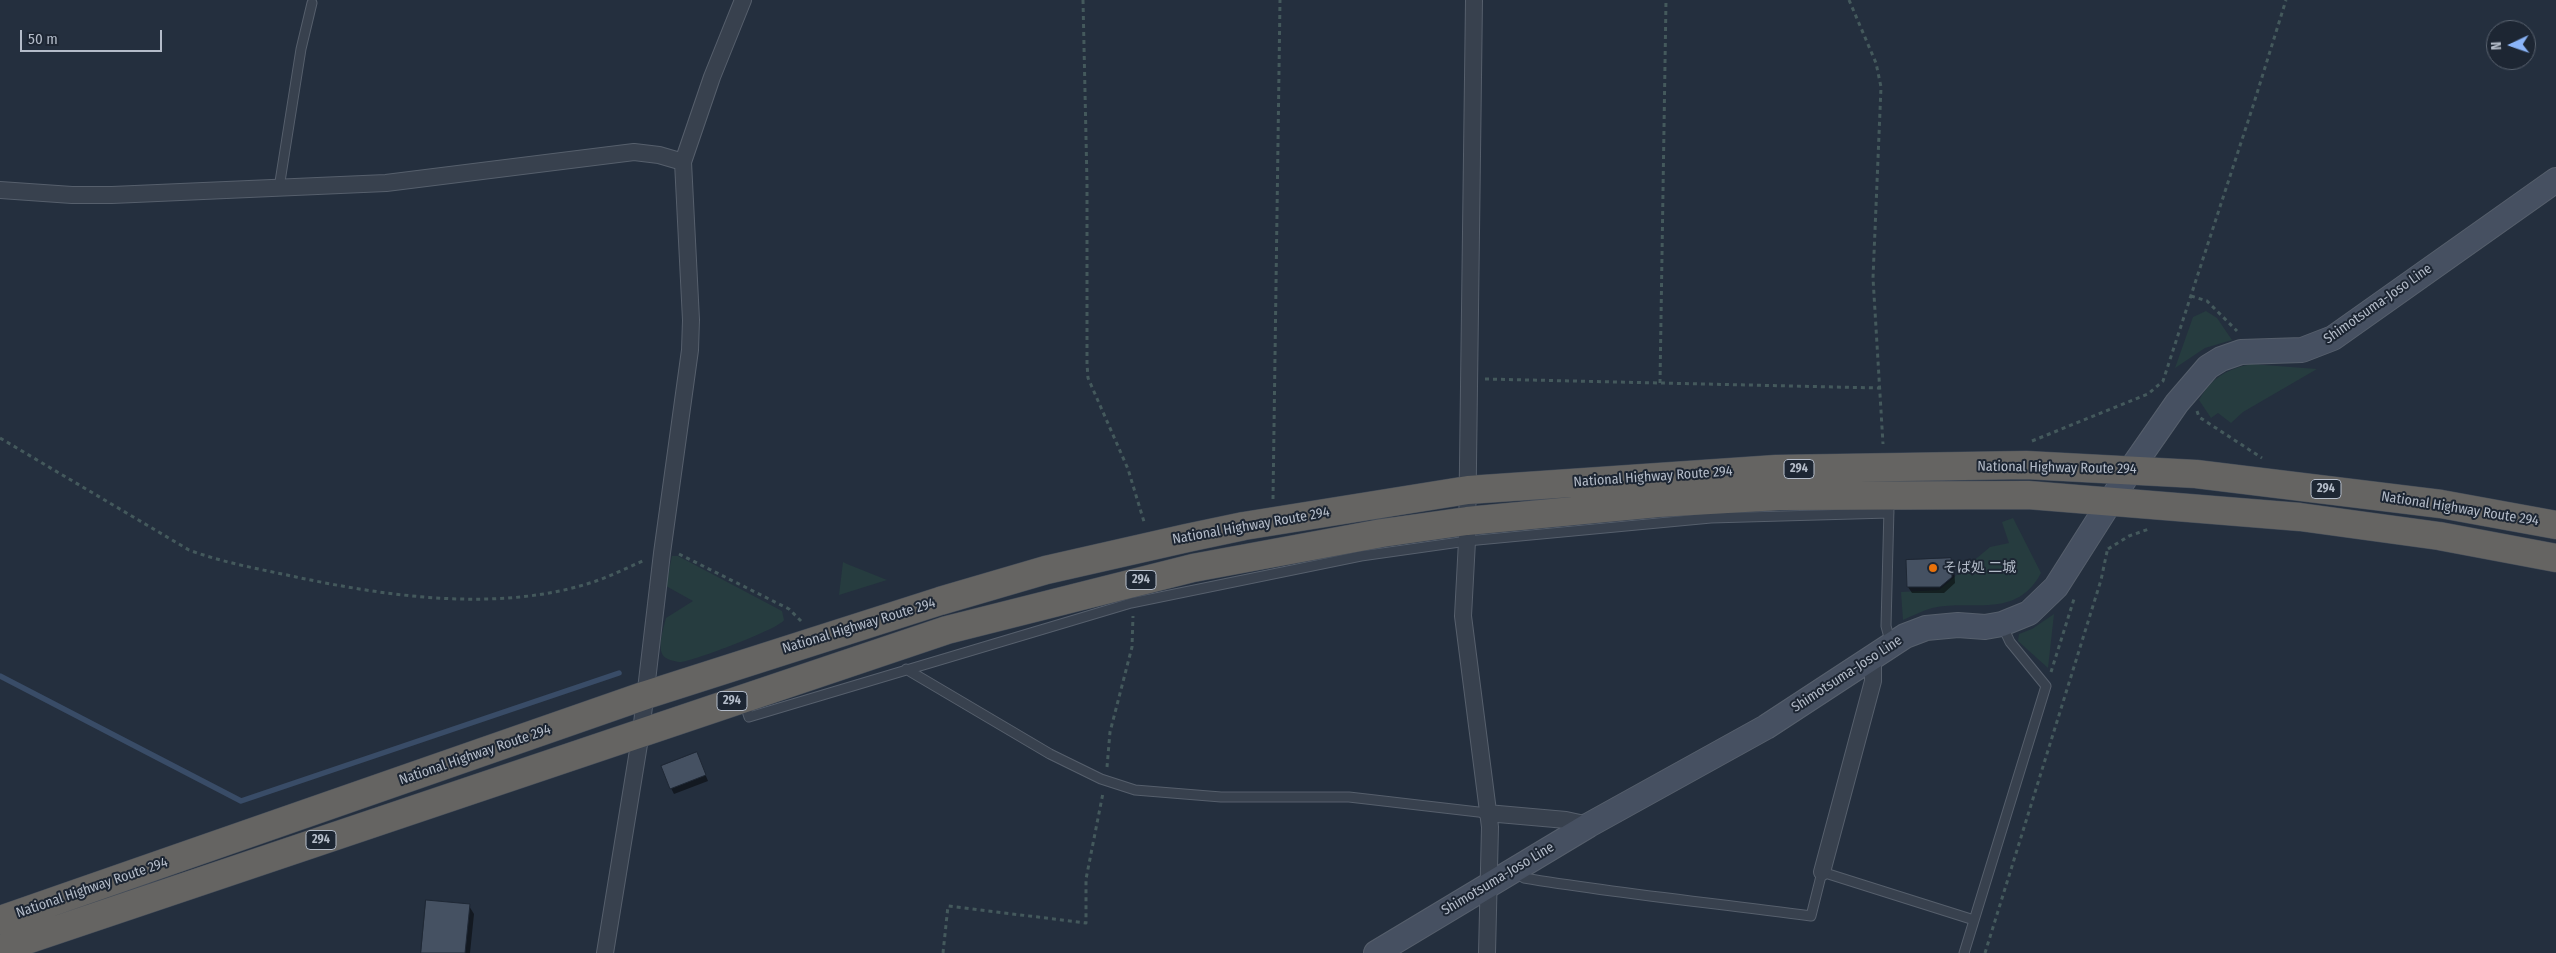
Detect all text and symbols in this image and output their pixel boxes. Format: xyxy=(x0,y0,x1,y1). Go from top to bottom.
scale bar xyxy=(22,20,165,52)
north arrow xyxy=(2486,20,2536,70)
text: 50 m xyxy=(28,30,58,48)
text: N xyxy=(2488,41,2505,50)
street label: Shimotsuma-Joso Line xyxy=(2321,260,2435,348)
street label: National Highway Route 294 xyxy=(1977,458,2137,478)
road number: 294 xyxy=(1784,459,1814,478)
street label: National Highway Route 294 xyxy=(1573,463,1733,491)
road number: 294 xyxy=(2311,479,2341,498)
street label: National Highway Route 294 xyxy=(2380,488,2540,530)
street label: National Highway Route 294 xyxy=(1171,504,1331,548)
place label: そば処 二城 xyxy=(1943,560,2016,576)
marker: そば処 二城 xyxy=(1927,562,1939,574)
road number: 294 xyxy=(1126,570,1156,590)
street label: National Highway Route 294 xyxy=(780,595,938,657)
street label: Shimotsuma-Joso Line xyxy=(1789,632,1905,716)
road number: 294 xyxy=(717,691,747,710)
street label: National Highway Route 294 xyxy=(397,721,553,789)
road number: 294 xyxy=(306,830,336,850)
street label: Shimotsuma-Joso Line xyxy=(1439,839,1557,919)
street label: National Highway Route 294 xyxy=(14,854,170,922)

